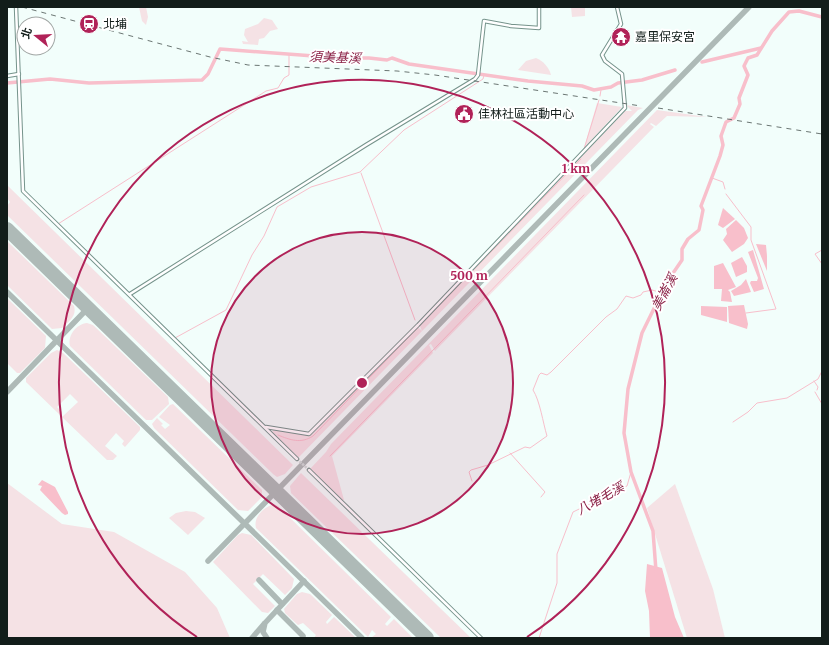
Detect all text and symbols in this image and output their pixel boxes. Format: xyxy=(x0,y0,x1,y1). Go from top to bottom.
station icon: 北埔 xyxy=(78,13,100,35)
north arrow xyxy=(16,16,56,56)
place label: 北埔 xyxy=(103,16,127,31)
text: 北 xyxy=(18,26,35,40)
temple icon: 嘉里保安宮 xyxy=(610,26,632,48)
place label: 嘉里保安宮 xyxy=(635,29,695,44)
water label: 須美基溪 xyxy=(309,48,363,67)
public building icon: 佳林社區活動中心 xyxy=(453,103,475,125)
place label: 佳林社區活動中心 xyxy=(478,106,574,121)
text: 1 km xyxy=(562,161,590,176)
text: 500 m xyxy=(450,268,488,283)
water label: 美崙溪 xyxy=(648,269,682,313)
centre of rings xyxy=(355,376,369,390)
water label: 八堵毛溪 xyxy=(573,477,629,518)

